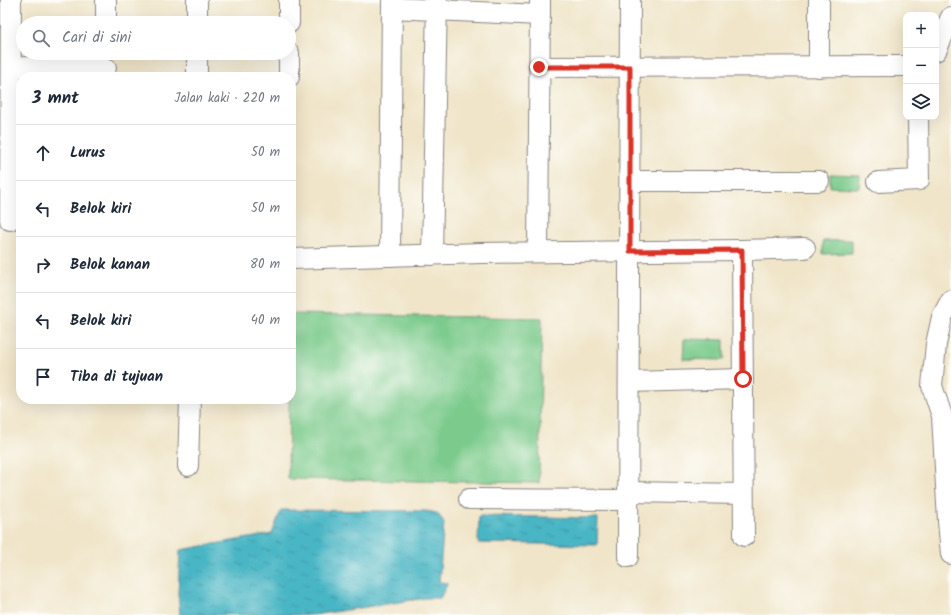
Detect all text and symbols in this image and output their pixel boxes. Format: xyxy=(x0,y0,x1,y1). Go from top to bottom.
map controls xyxy=(903,12,939,120)
button: + xyxy=(903,12,939,48)
search box xyxy=(16,16,296,60)
text: Cari di sini xyxy=(62,26,131,50)
icon: search xyxy=(30,27,52,49)
button: − xyxy=(903,48,939,84)
route end xyxy=(530,58,548,76)
button: layers xyxy=(903,84,939,120)
text: 3 mnt xyxy=(32,85,79,112)
text: Jalan kaki · 220 m xyxy=(174,88,280,109)
text: Lurus xyxy=(70,141,105,165)
icon: ahead xyxy=(32,142,54,164)
text: 50 m xyxy=(251,142,280,163)
text: Belok kiri xyxy=(70,197,131,221)
icon: left xyxy=(32,198,54,220)
text: 50 m xyxy=(251,198,280,219)
text: Belok kanan xyxy=(70,253,150,277)
icon: right xyxy=(32,254,54,276)
text: 80 m xyxy=(250,254,280,275)
text: Belok kiri xyxy=(70,309,131,333)
icon: left xyxy=(32,310,54,332)
text: 40 m xyxy=(251,310,280,331)
text: Tiba di tujuan xyxy=(70,365,163,389)
icon: arrive xyxy=(32,366,54,388)
route start xyxy=(734,370,752,388)

